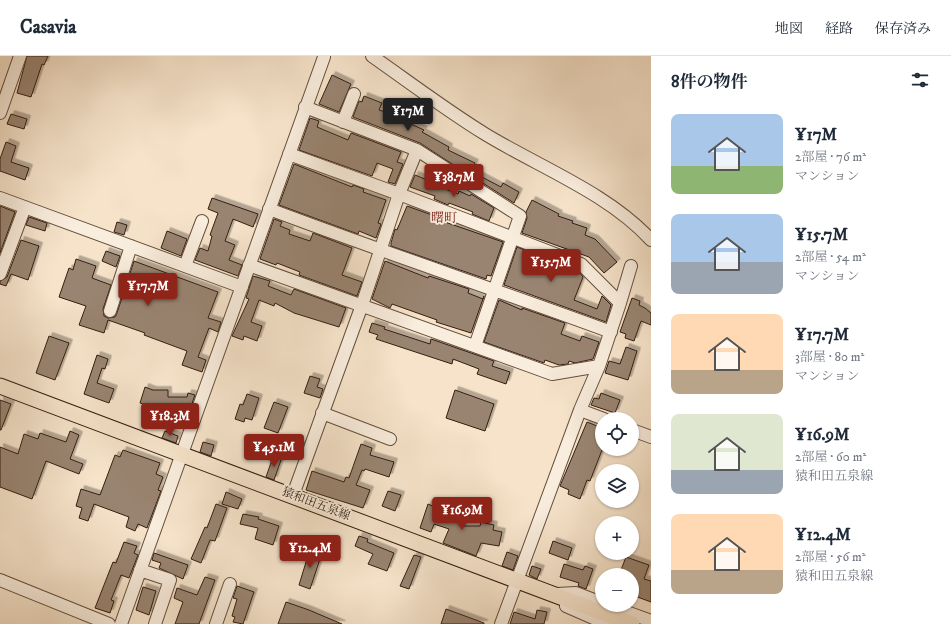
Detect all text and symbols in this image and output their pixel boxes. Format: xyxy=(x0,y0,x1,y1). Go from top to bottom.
text: Casavia xyxy=(20,16,76,39)
text: 地図 xyxy=(775,20,803,38)
text: 経路 xyxy=(825,20,853,38)
text: 保存済み xyxy=(875,20,931,38)
icon: filters xyxy=(909,69,931,91)
text: 8件の物件 xyxy=(671,71,748,93)
pin: ¥17M xyxy=(384,98,432,132)
text: ¥17M xyxy=(392,103,424,119)
text: ¥17M xyxy=(795,124,837,146)
icon: home xyxy=(703,130,751,178)
text: 2部屋 · 76 m² xyxy=(795,149,866,165)
pin: ¥38.7M xyxy=(421,164,487,198)
text: マンション xyxy=(795,168,859,184)
text: ¥38.7M xyxy=(433,169,475,185)
district label: 曙町 xyxy=(431,210,457,226)
text: ¥15.7M xyxy=(795,224,848,246)
icon: home xyxy=(703,230,751,278)
pin: ¥15.7M xyxy=(518,249,584,283)
text: 2部屋 · 54 m² xyxy=(795,249,866,265)
text: ¥15.7M xyxy=(531,254,571,270)
text: マンション xyxy=(795,268,859,284)
pin: ¥17.7M xyxy=(115,273,181,307)
text: ¥17.7M xyxy=(127,278,169,294)
text: ¥17.7M xyxy=(795,324,849,346)
icon: home xyxy=(703,330,751,378)
text: 3部屋 · 80 m² xyxy=(795,349,864,365)
text: マンション xyxy=(795,368,859,384)
pin: ¥18.3M xyxy=(137,403,203,437)
text: ¥18.3M xyxy=(150,408,190,424)
map controls xyxy=(595,412,639,612)
button: locate xyxy=(595,412,639,456)
text: ¥16.9M xyxy=(795,424,849,446)
icon: home xyxy=(703,430,751,478)
pin: ¥45.1M xyxy=(241,434,307,468)
text: ¥45.1M xyxy=(253,439,295,455)
text: 2部屋 · 60 m² xyxy=(795,449,866,465)
button: layers xyxy=(595,464,639,508)
text: 猿和田五泉線 xyxy=(795,468,873,484)
street label: 猿和田五泉線 xyxy=(280,484,352,524)
pin: ¥16.9M xyxy=(429,497,495,531)
text: ¥16.9M xyxy=(441,502,483,518)
button: + xyxy=(595,516,639,560)
text: ¥12.4M xyxy=(795,524,851,546)
icon: home xyxy=(703,530,751,578)
pin: ¥12.4M xyxy=(277,535,343,569)
text: ¥12.4M xyxy=(289,540,331,556)
text: 2部屋 · 56 m² xyxy=(795,549,866,565)
button: − xyxy=(595,568,639,612)
text: 猿和田五泉線 xyxy=(795,568,873,584)

